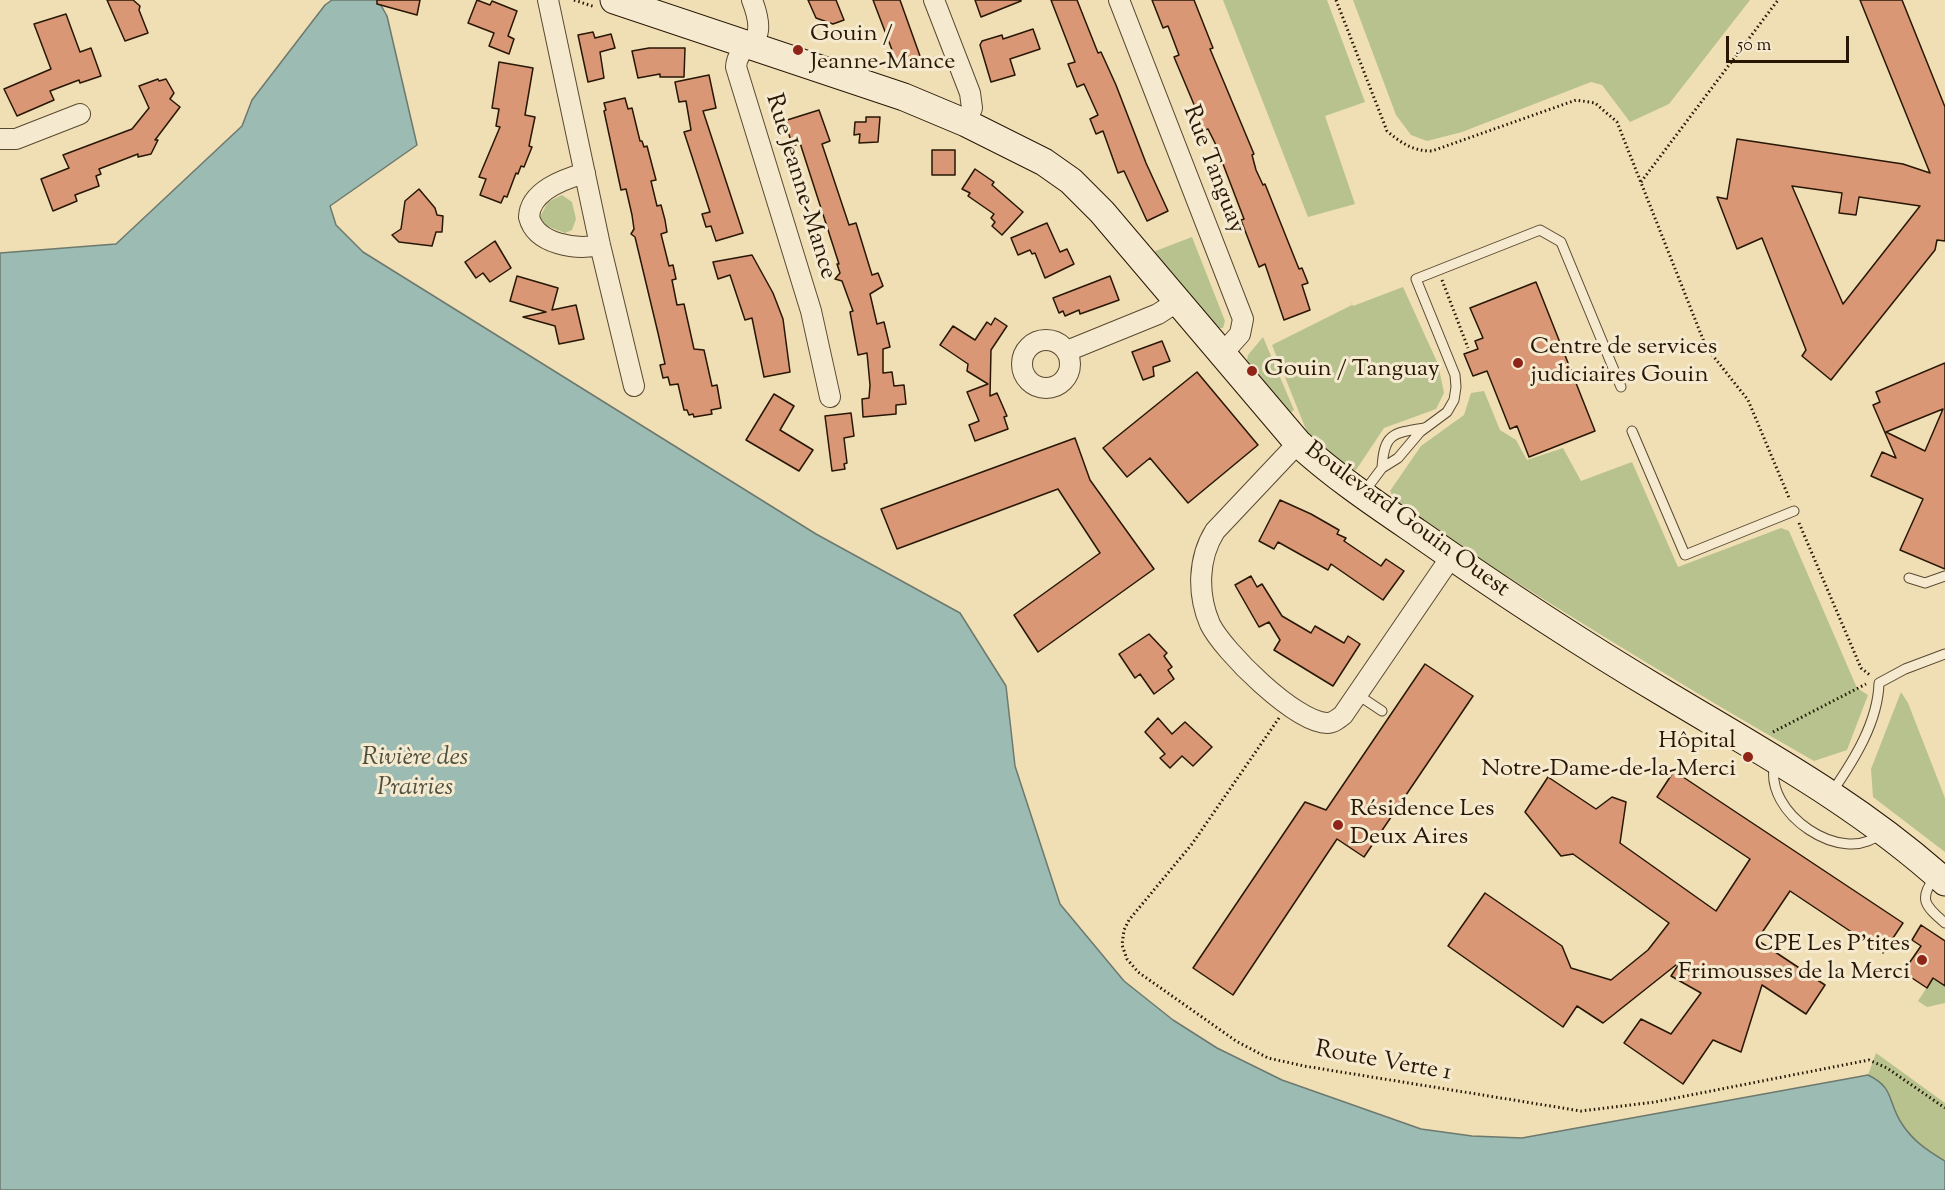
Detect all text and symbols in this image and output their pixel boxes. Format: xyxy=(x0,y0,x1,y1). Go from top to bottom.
place label: Gouin / Jeanne-Mance xyxy=(810,22,955,78)
scale bar xyxy=(1729,24,1852,62)
text: 50 m xyxy=(1737,33,1771,59)
marker: Gouin / Jeanne-Mance xyxy=(791,43,805,57)
street label: Rue Jeanne-Mance xyxy=(757,91,841,283)
street label: Rue Tanguay xyxy=(1174,102,1250,238)
place label: Centre de services judiciaires Gouin xyxy=(1530,335,1717,391)
marker: Centre de services judiciaires Gouin xyxy=(1511,356,1525,370)
place label: Gouin / Tanguay xyxy=(1264,357,1440,385)
marker: Gouin / Tanguay xyxy=(1245,364,1259,378)
street label: Boulevard Gouin Ouest xyxy=(1298,437,1514,605)
place label: Hôpital Notre-Dame-de-la-Merci xyxy=(1481,729,1736,785)
water label: Rivière des Prairies xyxy=(362,744,468,806)
marker: Hôpital Notre-Dame-de-la-Merci xyxy=(1741,750,1755,764)
place label: Résidence Les Deux Aires xyxy=(1350,797,1495,853)
marker: Résidence Les Deux Aires xyxy=(1331,818,1345,832)
place label: CPE Les P'tites Frimousses de la Merci xyxy=(1678,932,1910,988)
marker: CPE Les P'tites Frimousses de la Merci xyxy=(1915,953,1929,967)
street label: Route Verte 1 xyxy=(1313,1037,1453,1089)

